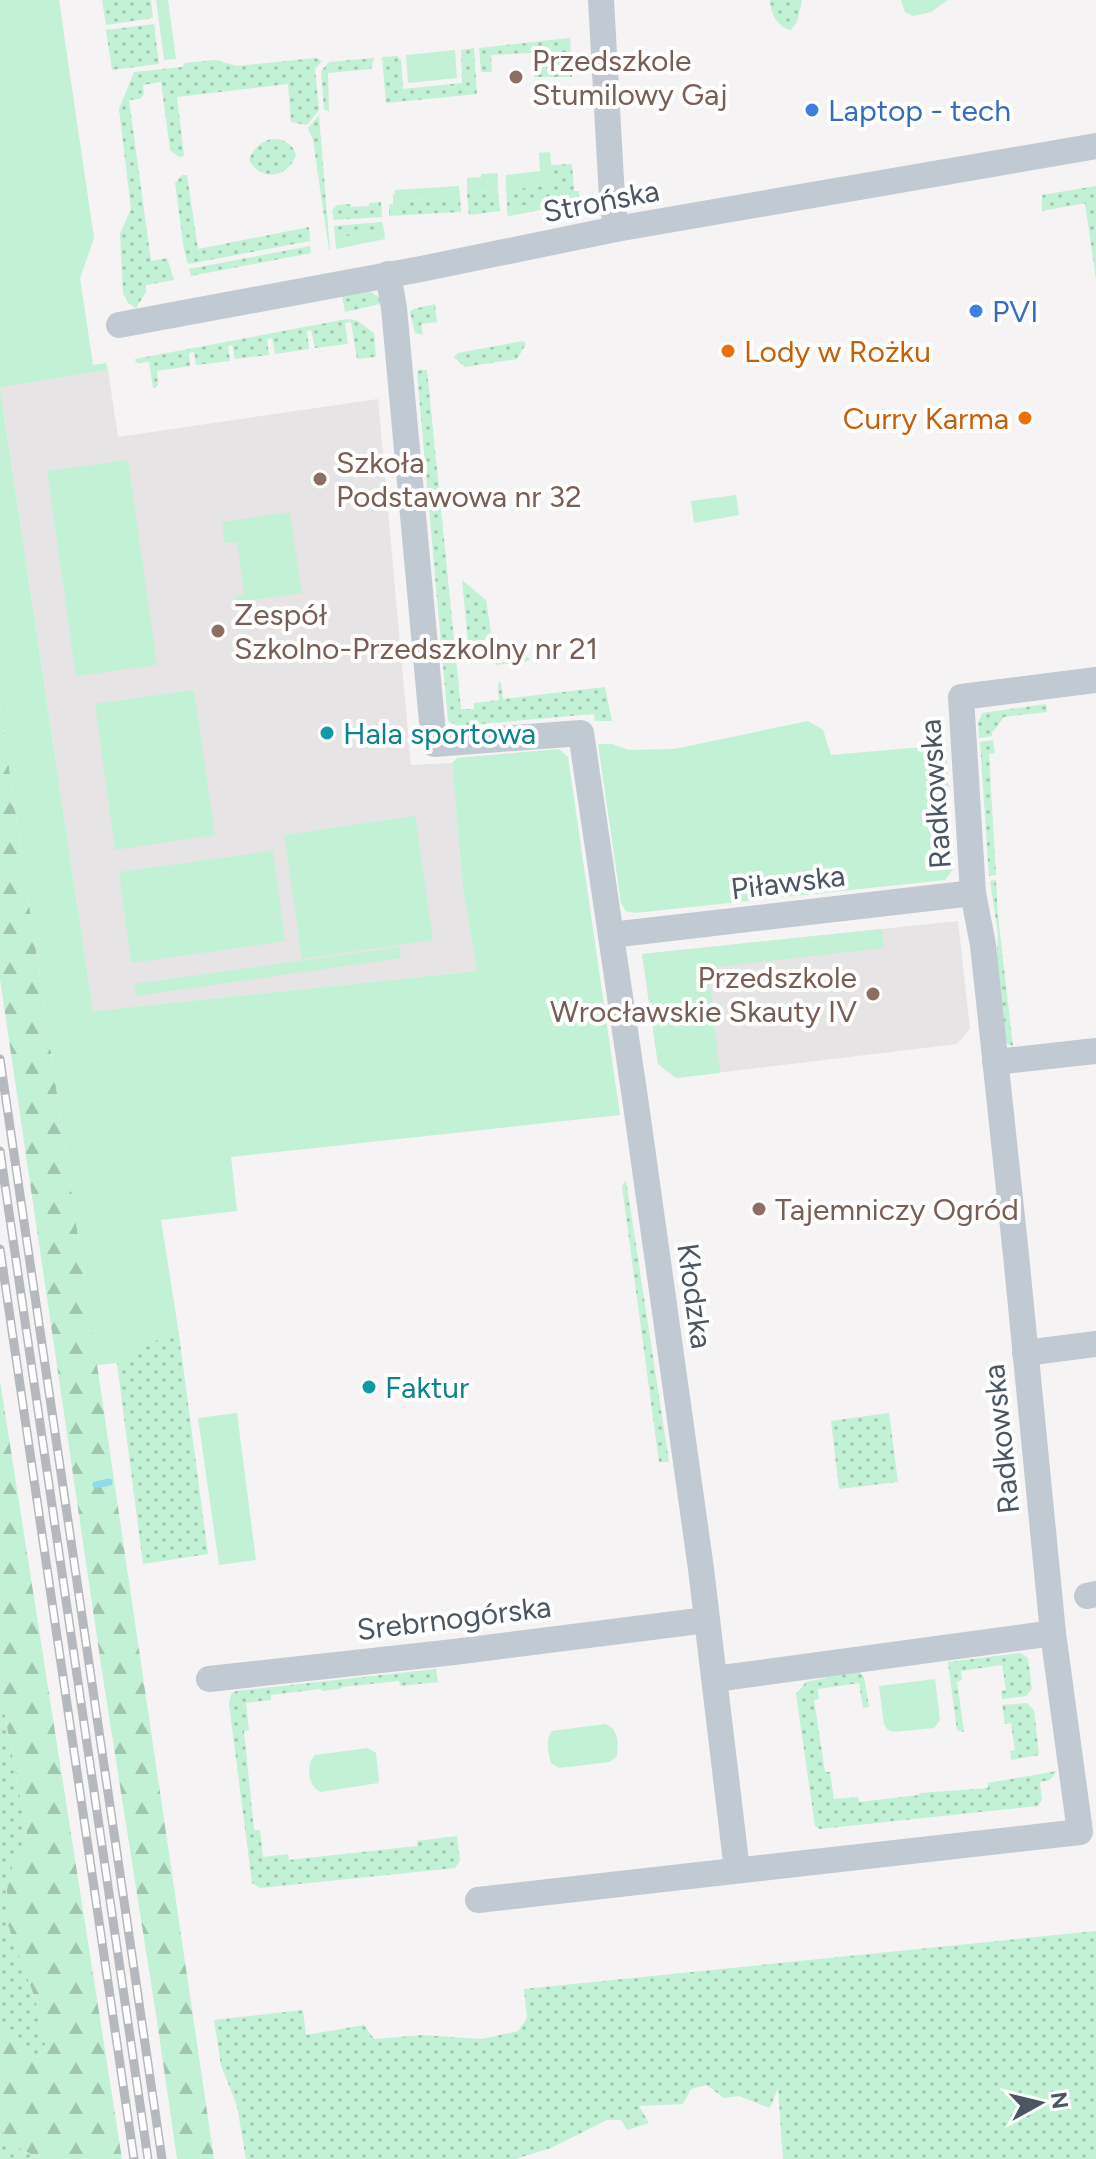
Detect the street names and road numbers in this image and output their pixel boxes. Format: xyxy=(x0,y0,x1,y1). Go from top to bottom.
street label: Strońska xyxy=(540,172,662,230)
street label: Radkowska xyxy=(911,718,959,870)
street label: Piławska xyxy=(729,857,847,907)
street label: Kłodzka xyxy=(669,1241,721,1351)
street label: Radkowska xyxy=(975,1363,1027,1515)
street label: Srebrnogórska xyxy=(355,1588,553,1648)

